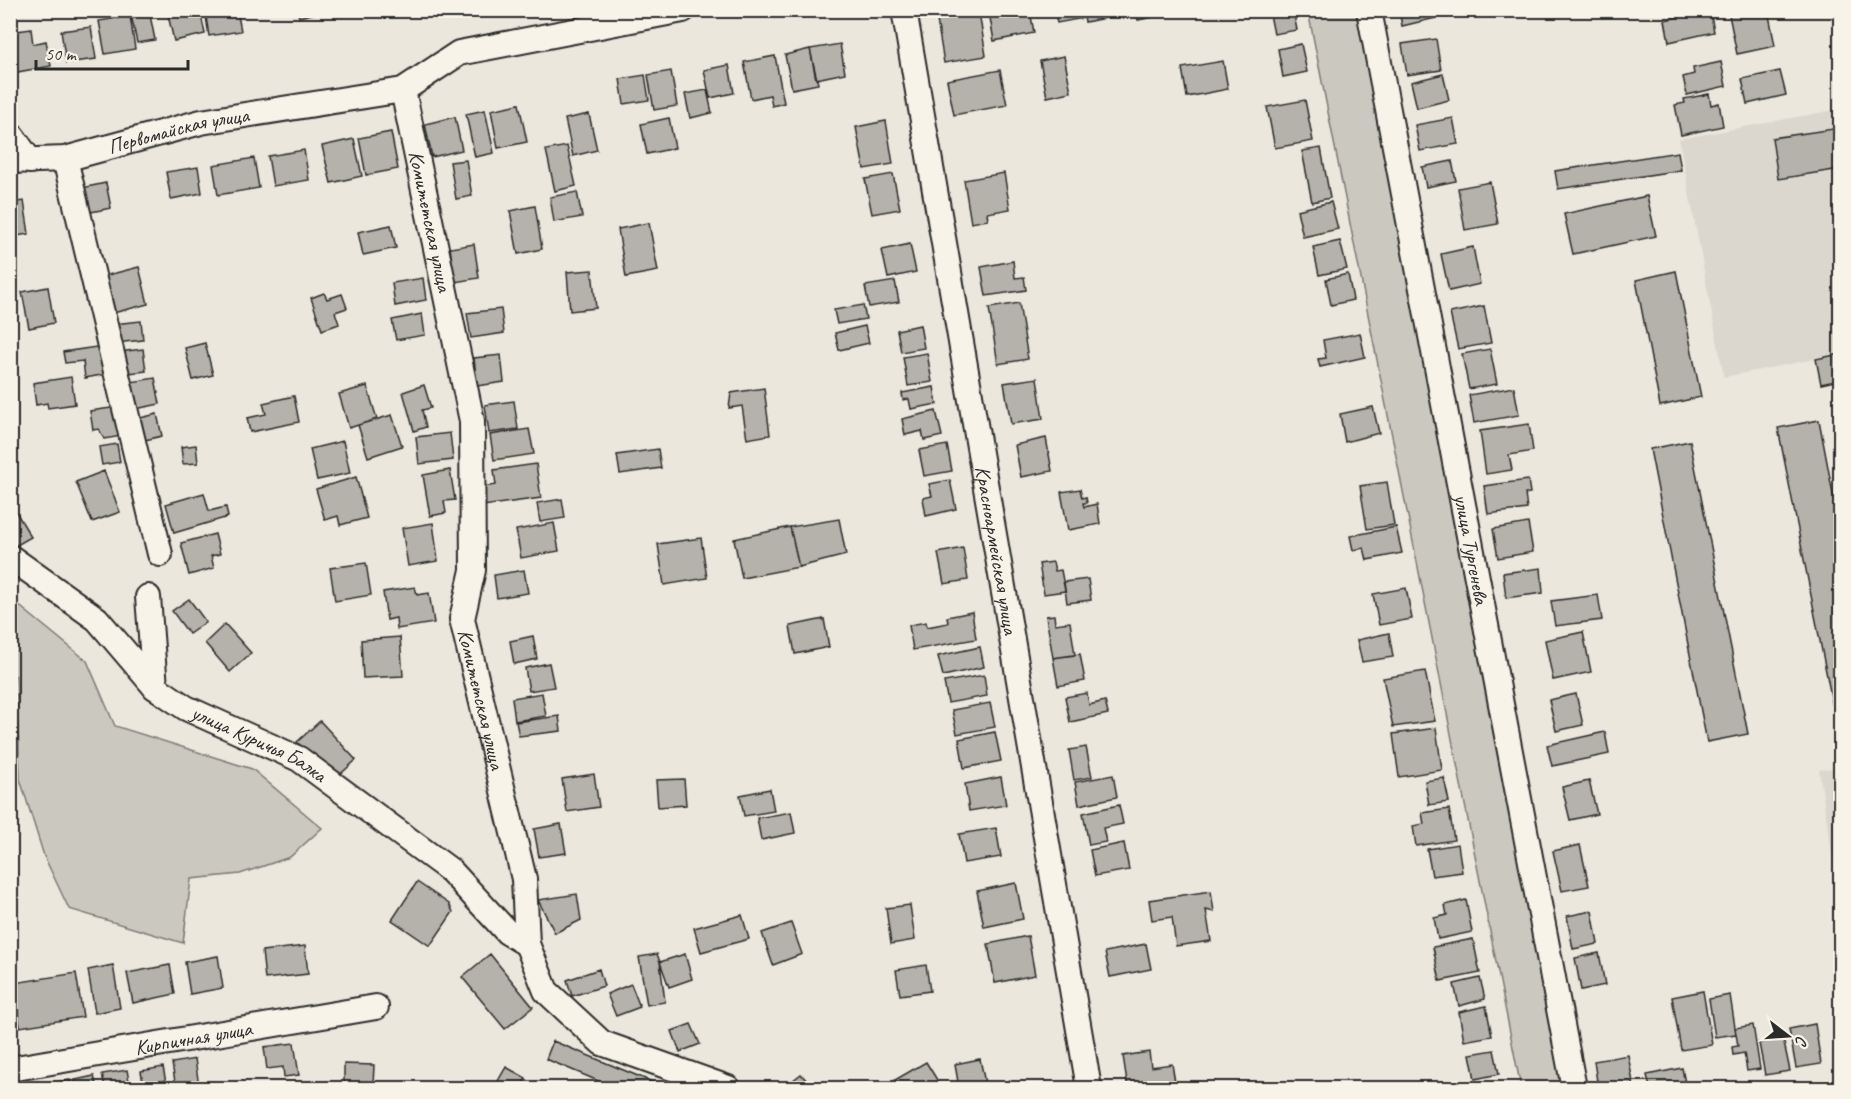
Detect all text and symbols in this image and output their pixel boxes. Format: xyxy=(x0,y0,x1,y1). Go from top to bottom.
scale bar xyxy=(36,33,188,71)
text: 50 m xyxy=(45,43,78,65)
street label: Первомайская улица xyxy=(105,101,252,160)
street label: Комитетская улица xyxy=(403,148,458,296)
street label: Красноармейская улица xyxy=(969,464,1024,638)
street label: улица Тургенева xyxy=(1448,490,1495,608)
street label: Комитетская улица xyxy=(452,627,511,774)
street label: улица Куричья Балка xyxy=(186,698,333,789)
north arrow xyxy=(1758,1006,1818,1066)
street label: Кирпичная улица xyxy=(133,1015,256,1061)
text: С xyxy=(1790,1033,1812,1049)

